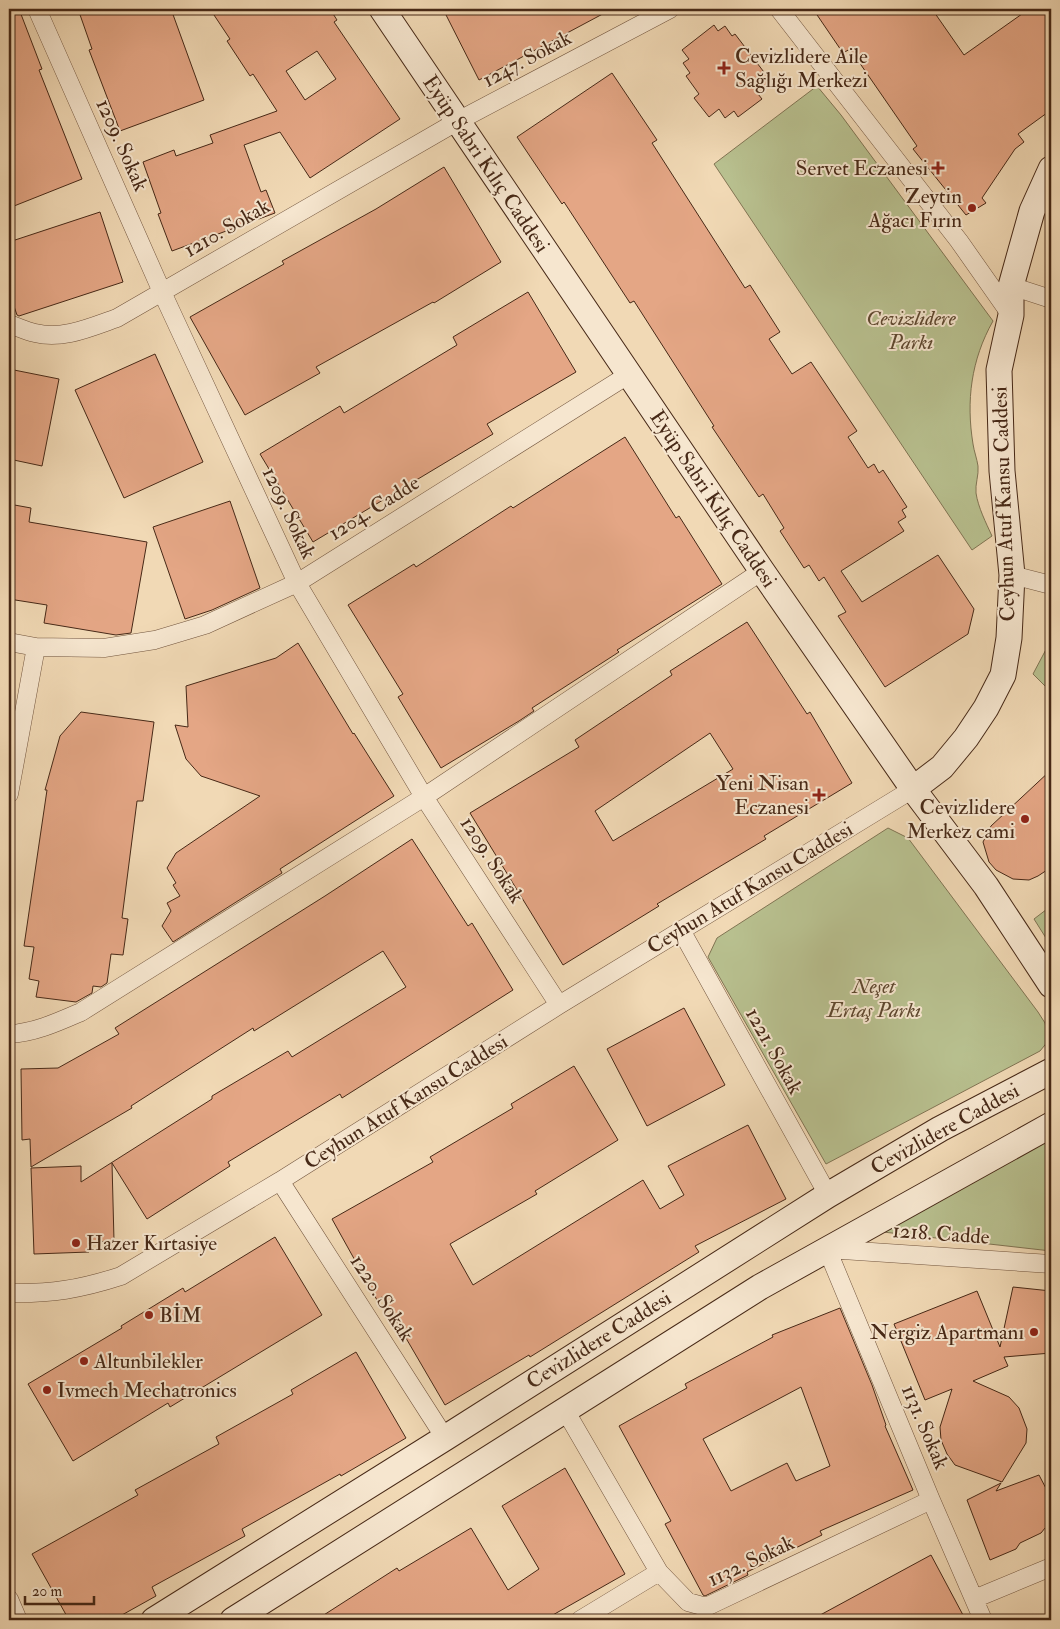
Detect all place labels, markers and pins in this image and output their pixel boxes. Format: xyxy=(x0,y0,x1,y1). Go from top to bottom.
place label: Cevizlidere Aile Sağlığı Merkezi xyxy=(735,43,868,94)
marker: Cevizlidere Aile Sağlığı Merkezi xyxy=(717,61,731,75)
place label: Servet Eczanesi xyxy=(796,155,928,182)
marker: Servet Eczanesi xyxy=(932,162,944,174)
place label: Zeytin Ağacı Fırın xyxy=(867,183,962,234)
marker: Zeytin Ağacı Fırın xyxy=(966,202,978,214)
place label: Yeni Nisan Eczanesi xyxy=(716,770,809,821)
marker: Yeni Nisan Eczanesi xyxy=(813,789,825,801)
place label: Cevizlidere Merkez cami xyxy=(906,794,1015,845)
marker: Cevizlidere Merkez cami xyxy=(1019,813,1031,825)
place label: Hazer Kırtasiye xyxy=(86,1230,217,1257)
marker: Hazer Kırtasiye xyxy=(70,1237,82,1249)
place label: BİM xyxy=(159,1302,202,1329)
marker: BİM xyxy=(143,1309,155,1321)
place label: Nergiz Apartmanı xyxy=(870,1319,1024,1346)
marker: Nergiz Apartmanı xyxy=(1028,1326,1040,1338)
place label: Altunbilekler xyxy=(93,1348,203,1375)
marker: Altunbilekler xyxy=(78,1355,90,1367)
place label: Ivmech Mechatronics xyxy=(57,1377,237,1404)
marker: Ivmech Mechatronics xyxy=(41,1384,53,1396)

